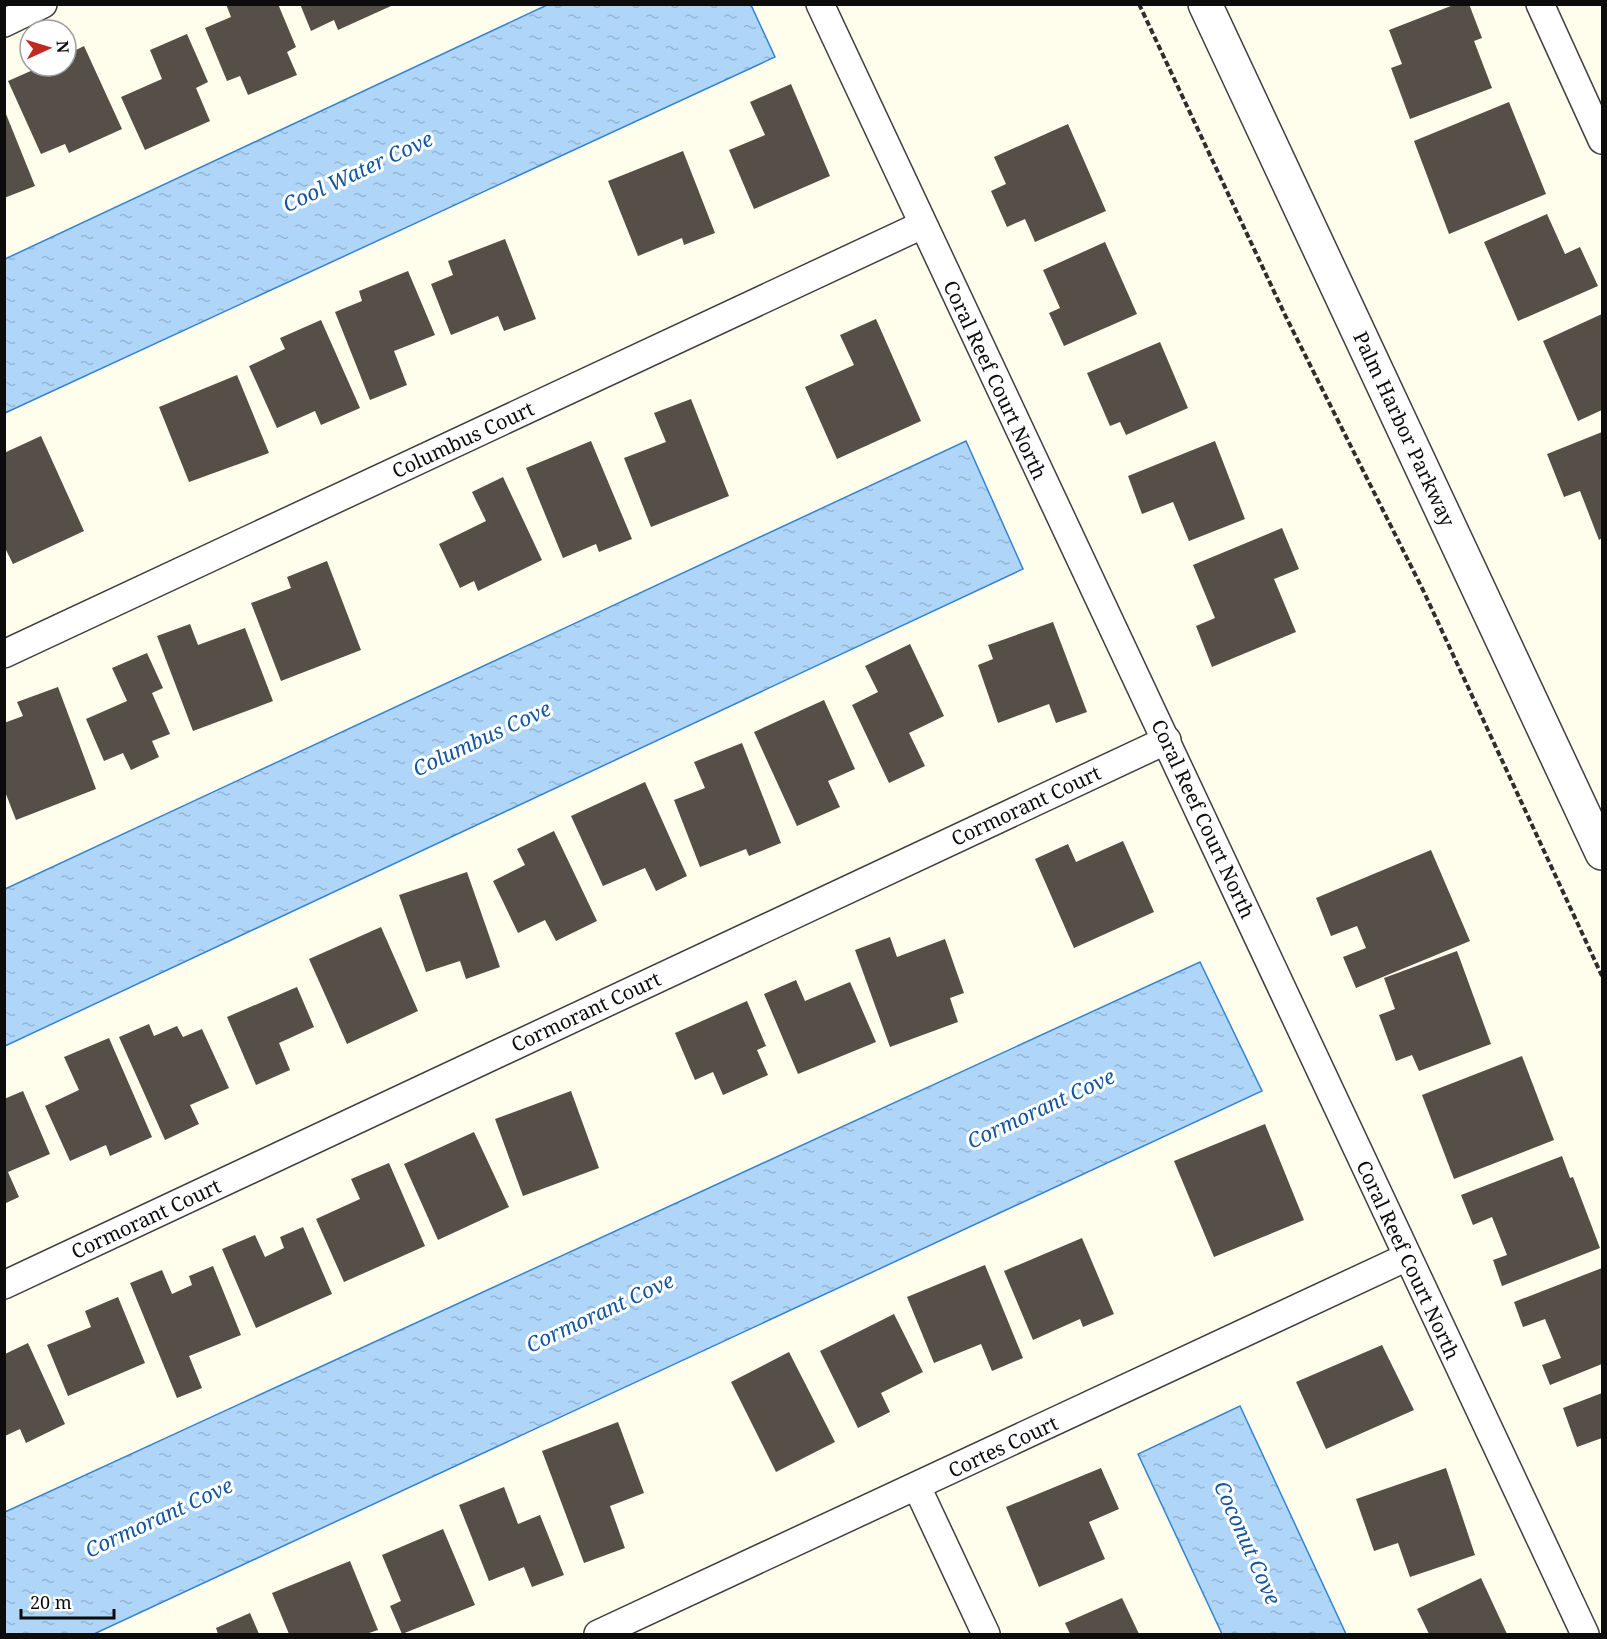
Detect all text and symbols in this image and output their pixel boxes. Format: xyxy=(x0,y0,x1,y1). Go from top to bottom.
north arrow xyxy=(18,18,78,78)
text: N xyxy=(52,40,74,54)
water label: Cool Water Cove xyxy=(278,124,437,218)
street label: Coral Reef Court North xyxy=(937,276,1054,484)
street label: Palm Harbor Parkway xyxy=(1347,327,1462,531)
street label: Columbus Court xyxy=(387,395,538,484)
water label: Columbus Cove xyxy=(408,694,555,782)
street label: Coral Reef Court North xyxy=(1145,715,1262,923)
street label: Cormorant Court xyxy=(947,759,1105,852)
street label: Cormorant Court xyxy=(507,965,665,1058)
water label: Cormorant Cove xyxy=(962,1062,1119,1155)
street label: Coral Reef Court North xyxy=(1350,1156,1467,1364)
street label: Cormorant Court xyxy=(67,1172,225,1265)
water label: Cormorant Cove xyxy=(521,1266,678,1359)
street label: Cortes Court xyxy=(944,1409,1062,1484)
water label: Cormorant Cove xyxy=(80,1471,237,1564)
water label: Coconut Cove xyxy=(1208,1476,1288,1609)
scale bar xyxy=(21,1582,114,1620)
text: 20 m xyxy=(30,1590,72,1614)

